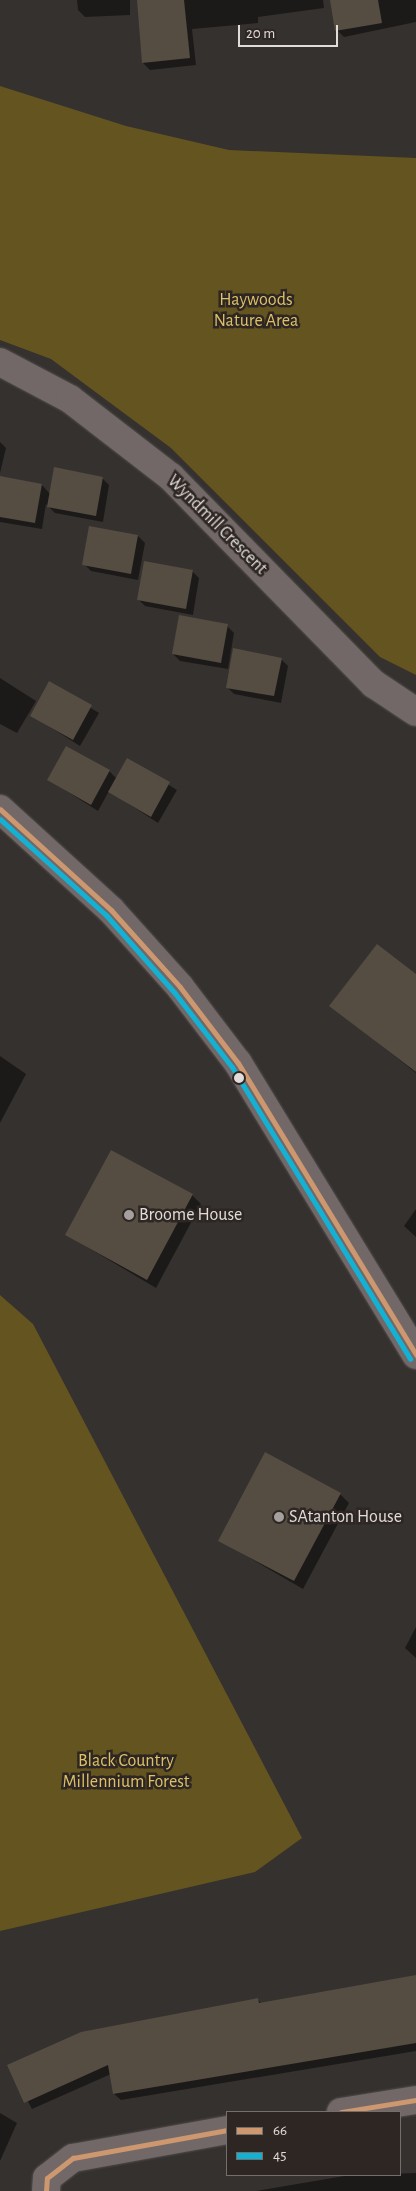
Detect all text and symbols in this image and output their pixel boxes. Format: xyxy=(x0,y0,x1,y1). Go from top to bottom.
scale bar xyxy=(241,15,341,47)
text: 20 m xyxy=(246,26,275,41)
park label: Haywoods Nature Area xyxy=(214,290,298,332)
street label: Wyndmill Crescent xyxy=(162,470,272,580)
unlabelled marker xyxy=(234,1073,244,1083)
place label: Broome House xyxy=(139,1204,242,1226)
marker: Broome House xyxy=(123,1209,135,1221)
place label: SAtanton House xyxy=(289,1506,402,1528)
marker: SAtanton House xyxy=(273,1511,285,1523)
park label: Black Country Millennium Forest xyxy=(62,1751,190,1794)
legend xyxy=(226,2111,401,2176)
text: 66 xyxy=(273,2123,287,2138)
text: 45 xyxy=(273,2148,287,2163)

